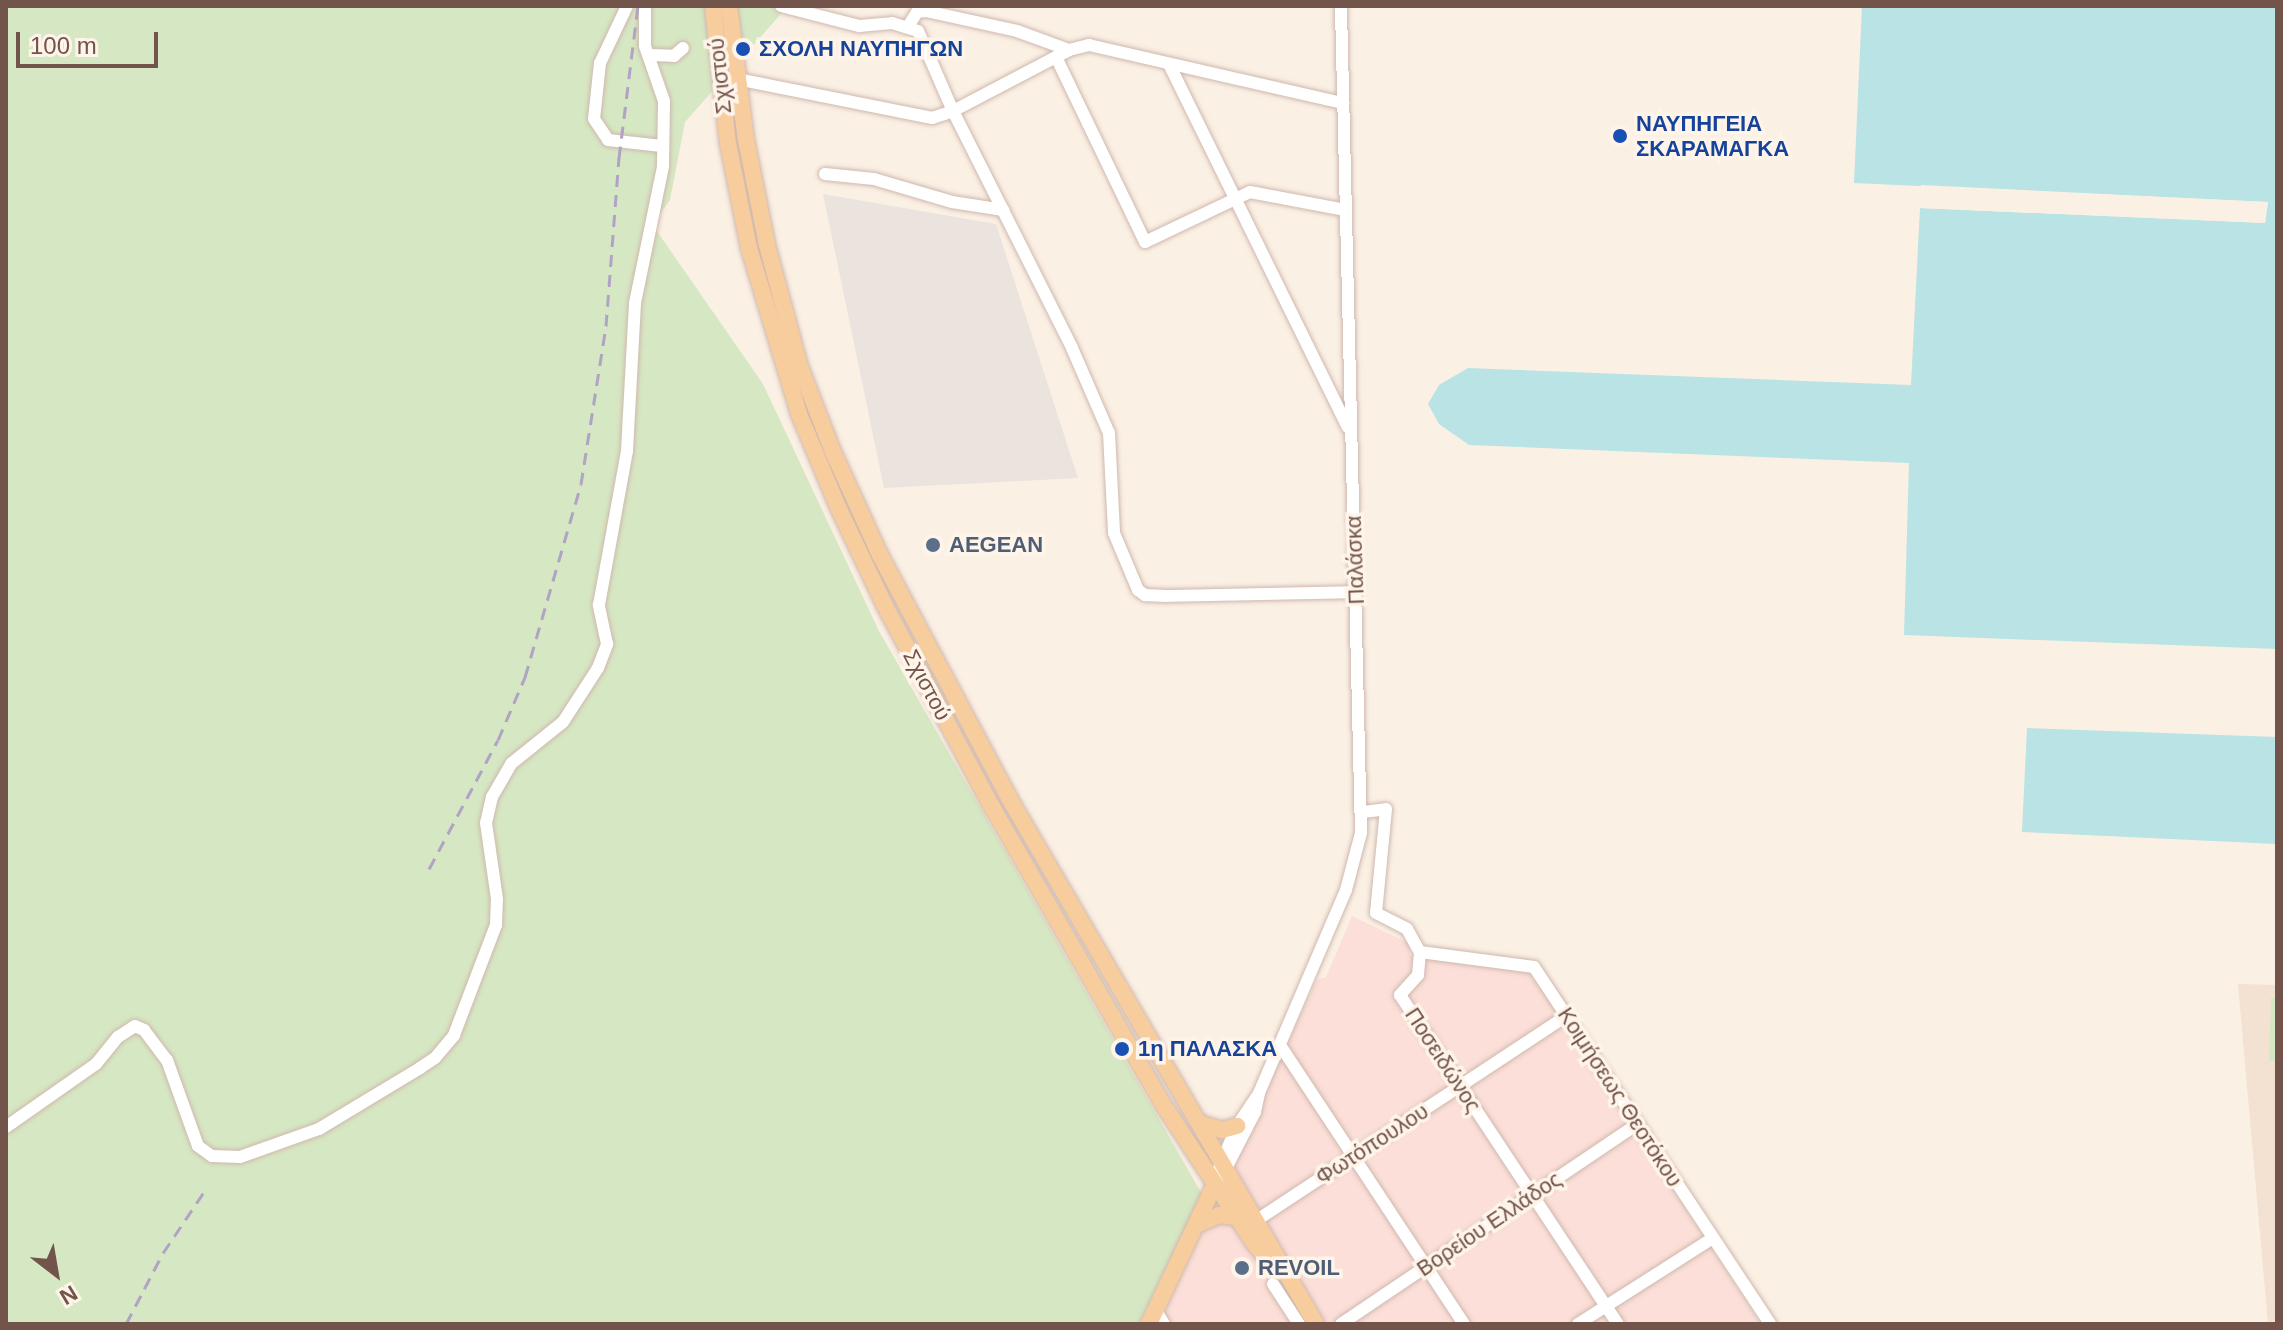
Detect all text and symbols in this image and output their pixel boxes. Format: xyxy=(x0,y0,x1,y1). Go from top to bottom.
scale bar xyxy=(20,16,162,66)
text: 100 m xyxy=(30,32,97,59)
place label: ΣΧΟΛΗ ΝΑΥΠΗΓΩΝ xyxy=(759,36,963,62)
street label: Σχιστού xyxy=(703,37,737,115)
marker: ΣΧΟΛΗ ΝΑΥΠΗΓΩΝ xyxy=(734,40,752,58)
place label: ΝΑΥΠΗΓΕΙΑ ΣΚΑΡΑΜΑΓΚΑ xyxy=(1636,110,1789,162)
marker: ΝΑΥΠΗΓΕΙΑ ΣΚΑΡΑΜΑΓΚΑ xyxy=(1611,127,1629,145)
street label: Παλάσκα xyxy=(1340,515,1370,605)
place label: AEGEAN xyxy=(949,532,1043,558)
marker: AEGEAN xyxy=(924,536,942,554)
street label: Σχιστού xyxy=(897,645,957,725)
street label: Κοιμήσεως Θεοτόκου xyxy=(1552,1002,1688,1192)
street label: Ποσειδώνος xyxy=(1399,1003,1487,1117)
place label: 1η ΠΑΛΑΣΚΑ xyxy=(1138,1036,1277,1062)
marker: 1η ΠΑΛΑΣΚΑ xyxy=(1113,1040,1131,1058)
street label: Φωτόπουλου xyxy=(1311,1098,1433,1190)
street label: Βορείου Ελλάδος xyxy=(1412,1166,1566,1282)
north arrow xyxy=(16,1234,96,1314)
place label: REVOIL xyxy=(1258,1255,1340,1281)
marker: REVOIL xyxy=(1233,1259,1251,1277)
text: N xyxy=(55,1280,82,1310)

